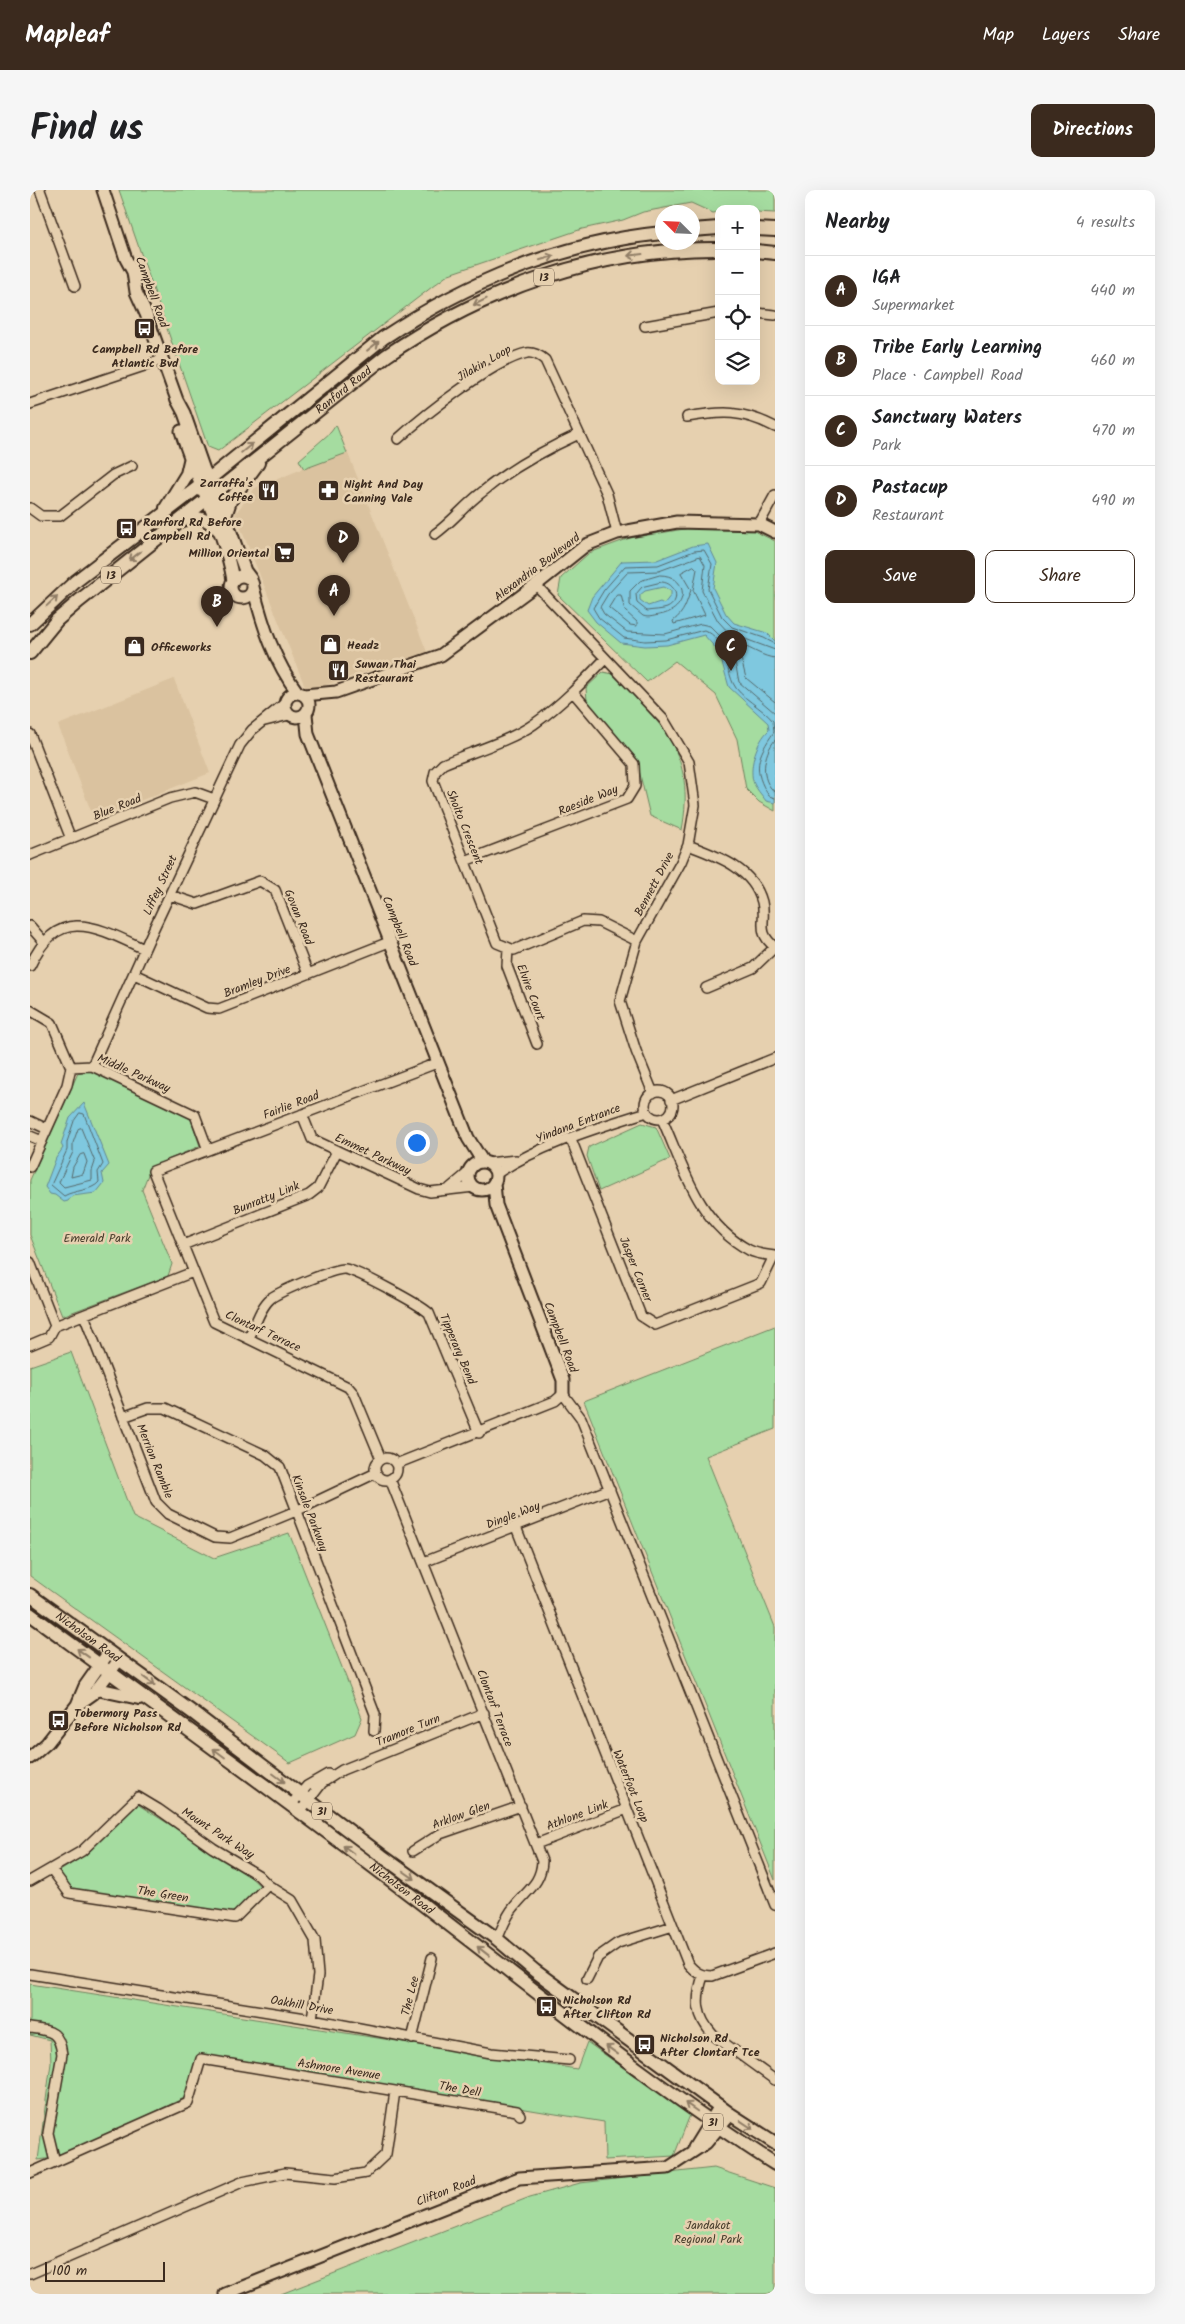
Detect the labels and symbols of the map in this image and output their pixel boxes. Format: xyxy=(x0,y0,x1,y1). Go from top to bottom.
north arrow xyxy=(655,205,700,250)
one-way arrow xyxy=(628,250,644,260)
one-way arrow xyxy=(538,252,554,262)
street label: Campbell Road xyxy=(130,254,174,331)
road number: 13 xyxy=(534,268,554,285)
one-way arrow xyxy=(473,298,488,307)
bus stop icon: Campbell Rd Before Atlantic Bvd xyxy=(133,316,157,340)
place label: Campbell Rd Before Atlantic Bvd xyxy=(92,340,198,373)
street label: Jilakin Loop xyxy=(454,340,515,387)
one-way arrow xyxy=(366,341,379,352)
street label: Ranford Road xyxy=(311,361,377,419)
one-way arrow xyxy=(240,443,253,454)
place label: Zarraffa's Coffee xyxy=(200,474,253,507)
place label: Night And Day Canning Vale xyxy=(344,475,424,508)
restaurant icon: Zarraffa's Coffee xyxy=(257,478,281,502)
pharmacy icon: Night And Day Canning Vale xyxy=(316,479,340,503)
place label: Ranford Rd Before Campbell Rd xyxy=(143,513,242,546)
bus stop icon: Ranford Rd Before Campbell Rd xyxy=(115,517,139,541)
pin: D xyxy=(327,522,359,563)
street label: Alexandria Boulevard xyxy=(490,528,585,606)
supermarket icon: Million Oriental xyxy=(273,541,297,565)
place label: Million Oriental xyxy=(188,544,270,563)
one-way arrow xyxy=(128,551,141,562)
road number: 13 xyxy=(101,566,121,584)
pin: A xyxy=(318,575,350,616)
pin: B xyxy=(201,586,233,627)
one-way arrow xyxy=(45,595,58,607)
pin: C xyxy=(715,630,747,671)
shop icon: Headz xyxy=(319,633,343,657)
shop icon: Officeworks xyxy=(123,635,147,659)
place label: Headz xyxy=(347,636,379,655)
place label: Officeworks xyxy=(151,638,212,657)
place label: Suwan Thai Restaurant xyxy=(355,655,417,688)
restaurant icon: Suwan Thai Restaurant xyxy=(327,659,351,683)
street label: Raeside Way xyxy=(555,780,621,821)
street label: Sholto Crescent xyxy=(441,787,488,868)
street label: Blue Road xyxy=(90,789,145,826)
street label: Bennett Drive xyxy=(630,848,680,920)
street label: Liffey Street xyxy=(138,852,183,919)
street label: Govan Road xyxy=(279,886,319,949)
street label: Campbell Road xyxy=(377,893,423,970)
street label: Bramley Drive xyxy=(221,960,294,1003)
street label: Elvire Court xyxy=(511,961,550,1023)
street label: Middle Parkway xyxy=(94,1049,174,1098)
street label: Fairlie Road xyxy=(260,1086,323,1125)
street label: Yindana Entrance xyxy=(533,1098,624,1148)
street label: Emmet Parkway xyxy=(332,1129,414,1181)
your location xyxy=(404,1130,430,1156)
street label: Bunratty Link xyxy=(230,1176,303,1220)
park label: Emerald Park xyxy=(63,1229,131,1248)
street label: Jasper Corner xyxy=(614,1234,658,1306)
street label: Campbell Road xyxy=(538,1299,583,1376)
street label: Clontarf Terrace xyxy=(222,1306,304,1358)
street label: Tipperary Bend xyxy=(434,1311,481,1389)
street label: Merrion Ramble xyxy=(131,1421,178,1502)
street label: Kinsale Parkway xyxy=(286,1472,333,1555)
street label: Dingle Way xyxy=(483,1496,543,1534)
street label: Nicholson Road xyxy=(51,1607,126,1668)
one-way arrow xyxy=(77,1647,90,1658)
street label: Clontarf Terrace xyxy=(471,1667,518,1750)
one-way arrow xyxy=(141,1676,155,1686)
place label: Tobermory Pass Before Nicholson Rd xyxy=(74,1704,181,1737)
bus stop icon: Tobermory Pass Before Nicholson Rd xyxy=(46,1708,70,1732)
street label: Tramore Turn xyxy=(373,1709,443,1752)
street label: Waterfoot Loop xyxy=(607,1747,654,1826)
one-way arrow xyxy=(213,1748,226,1759)
one-way arrow xyxy=(272,1773,285,1784)
street label: Athlone Link xyxy=(544,1795,611,1836)
street label: Arklow Glen xyxy=(430,1796,493,1835)
road number: 31 xyxy=(312,1802,332,1820)
street label: Mount Park Way xyxy=(177,1803,258,1864)
one-way arrow xyxy=(343,1845,356,1856)
street label: Nicholson Road xyxy=(365,1858,439,1920)
one-way arrow xyxy=(402,1870,415,1881)
street label: The Green xyxy=(136,1881,190,1908)
one-way arrow xyxy=(477,1946,490,1957)
street label: The Lee xyxy=(396,1974,425,2018)
street label: Oakhill Drive xyxy=(269,1991,335,2020)
place label: Nicholson Rd After Clifton Rd xyxy=(563,1991,651,2024)
bus stop icon: Nicholson Rd After Clifton Rd xyxy=(535,1995,559,2019)
place label: Nicholson Rd After Clontarf Tce xyxy=(660,2029,760,2062)
bus stop icon: Nicholson Rd After Clontarf Tce xyxy=(632,2033,656,2057)
one-way arrow xyxy=(605,2045,619,2055)
street label: Ashmore Avenue xyxy=(296,2054,382,2085)
street label: The Dell xyxy=(438,2076,482,2103)
one-way arrow xyxy=(684,2102,698,2112)
road number: 31 xyxy=(703,2114,723,2130)
one-way arrow xyxy=(740,2120,754,2131)
street label: Clifton Road xyxy=(413,2171,480,2212)
park label: Jandakot Regional Park xyxy=(674,2216,742,2249)
scale bar xyxy=(45,2259,165,2282)

